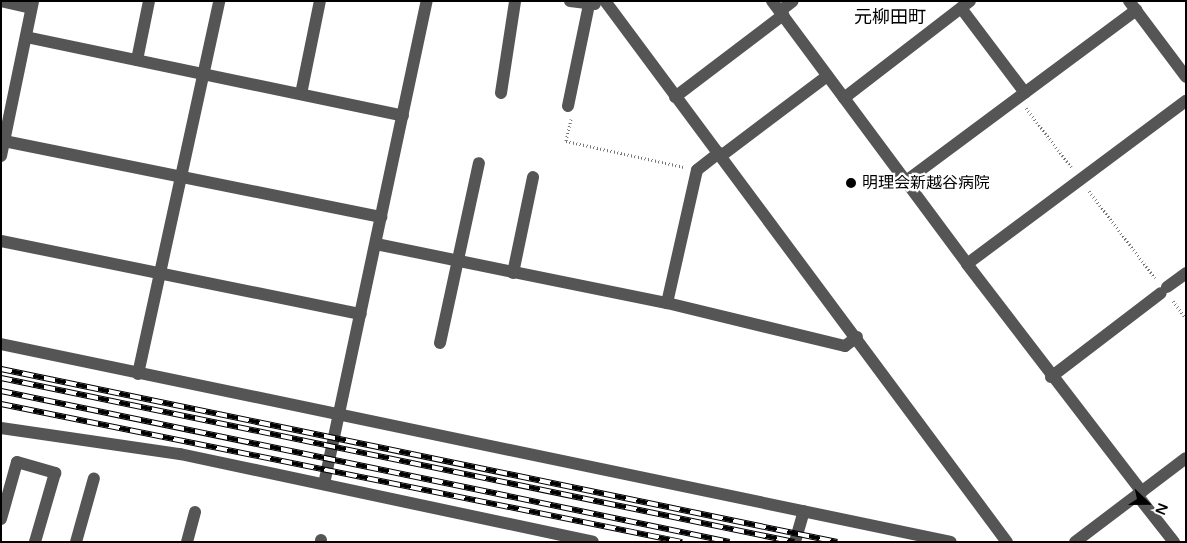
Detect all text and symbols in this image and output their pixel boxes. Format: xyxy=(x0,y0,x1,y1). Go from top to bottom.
district label: 元柳田町 xyxy=(854,6,926,28)
place label: 明理会新越谷病院 xyxy=(862,173,990,193)
marker: 明理会新越谷病院 xyxy=(844,176,858,190)
north arrow xyxy=(1122,478,1172,528)
text: N xyxy=(1151,500,1171,517)

